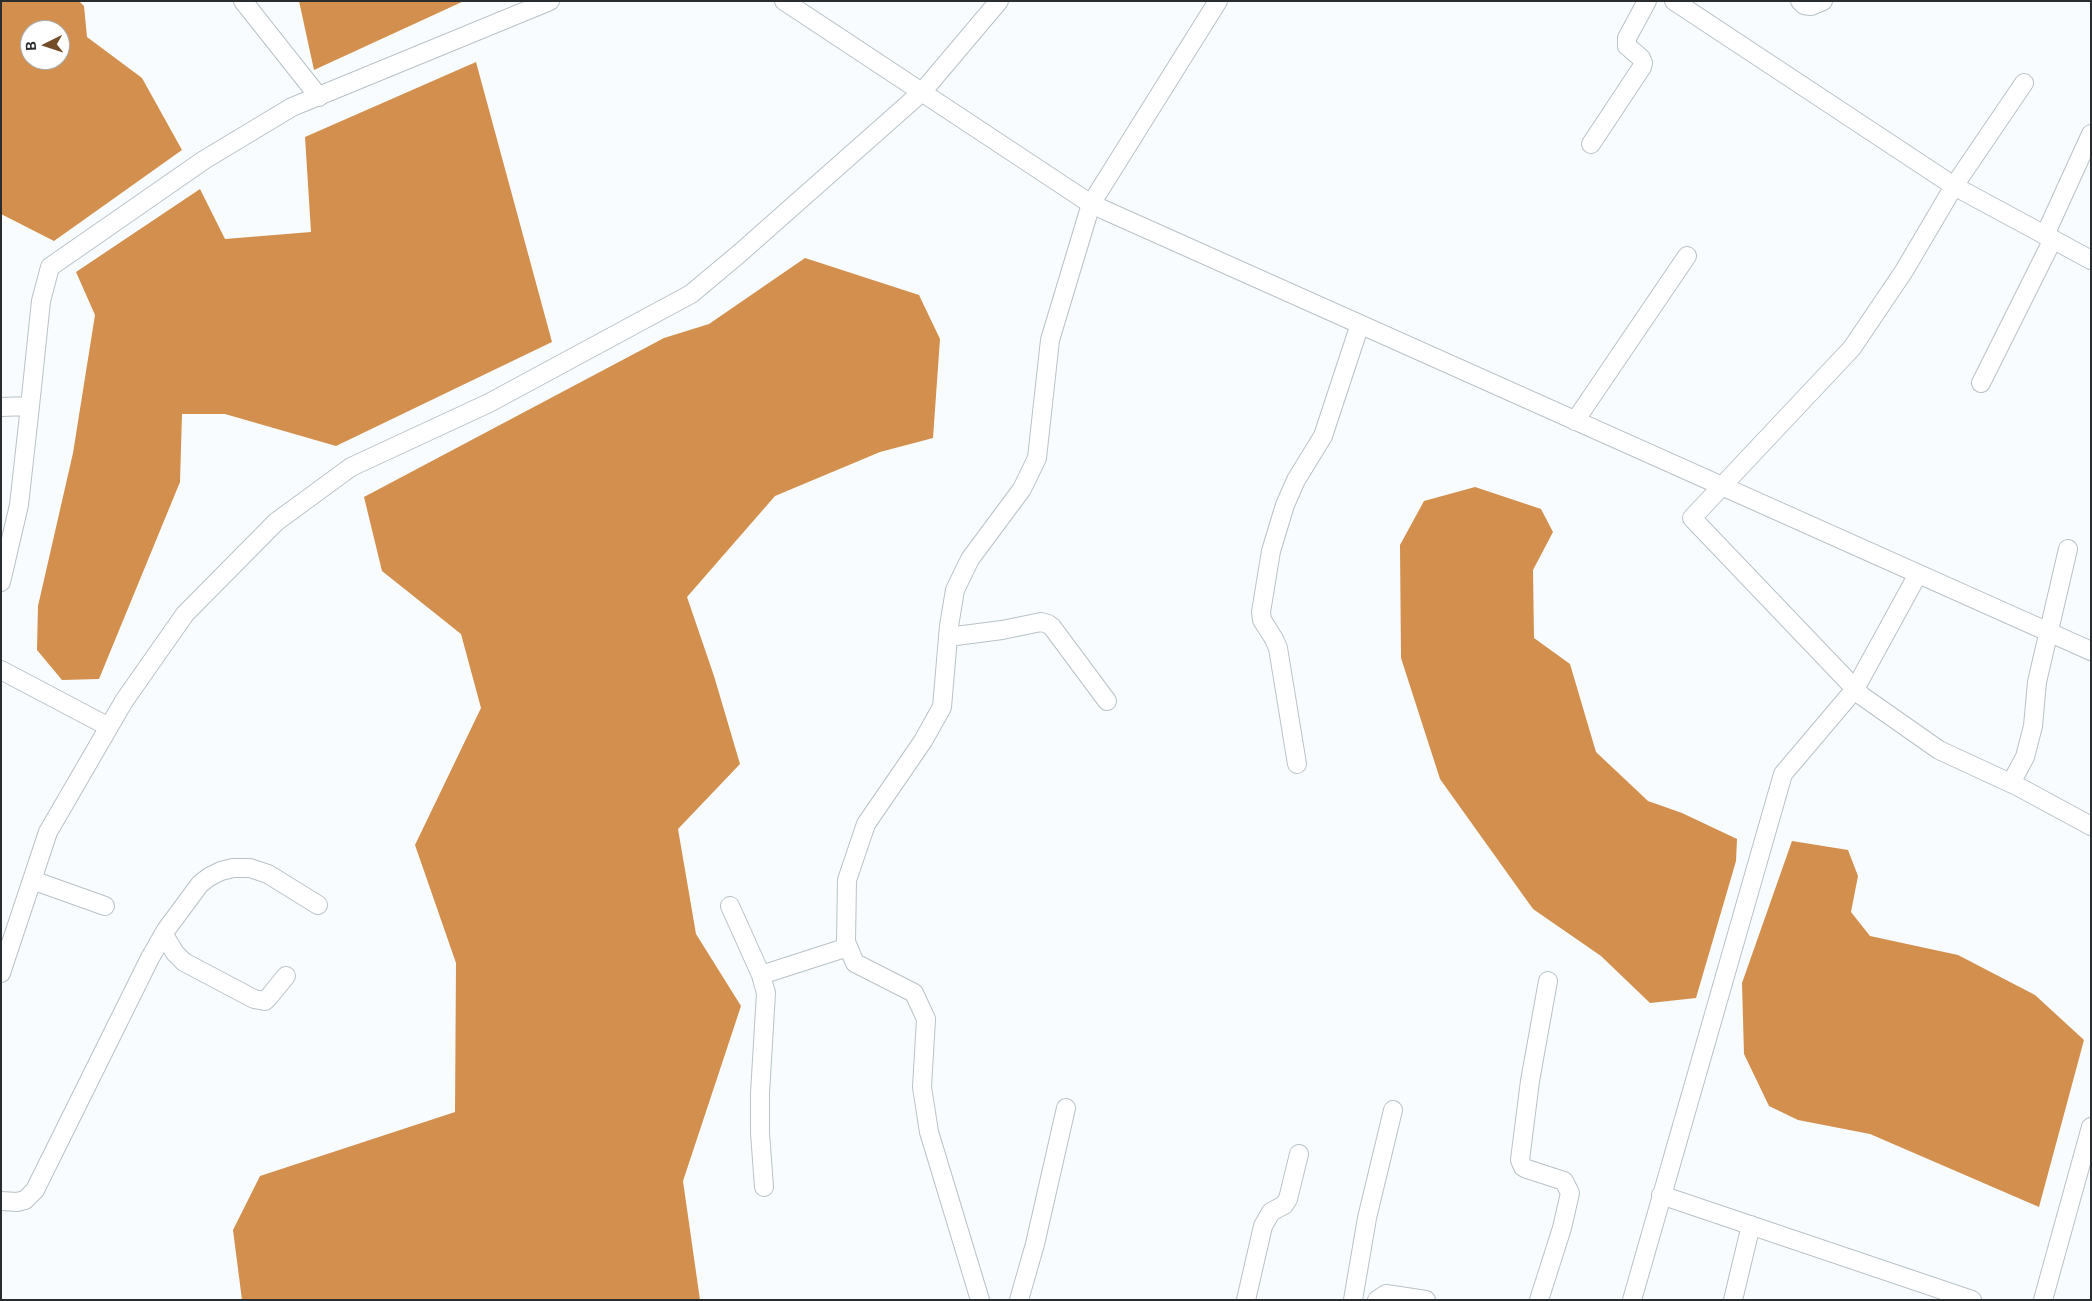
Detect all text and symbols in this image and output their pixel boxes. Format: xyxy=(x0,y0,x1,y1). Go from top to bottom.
north arrow xyxy=(20,20,70,70)
text: B xyxy=(23,41,39,51)

